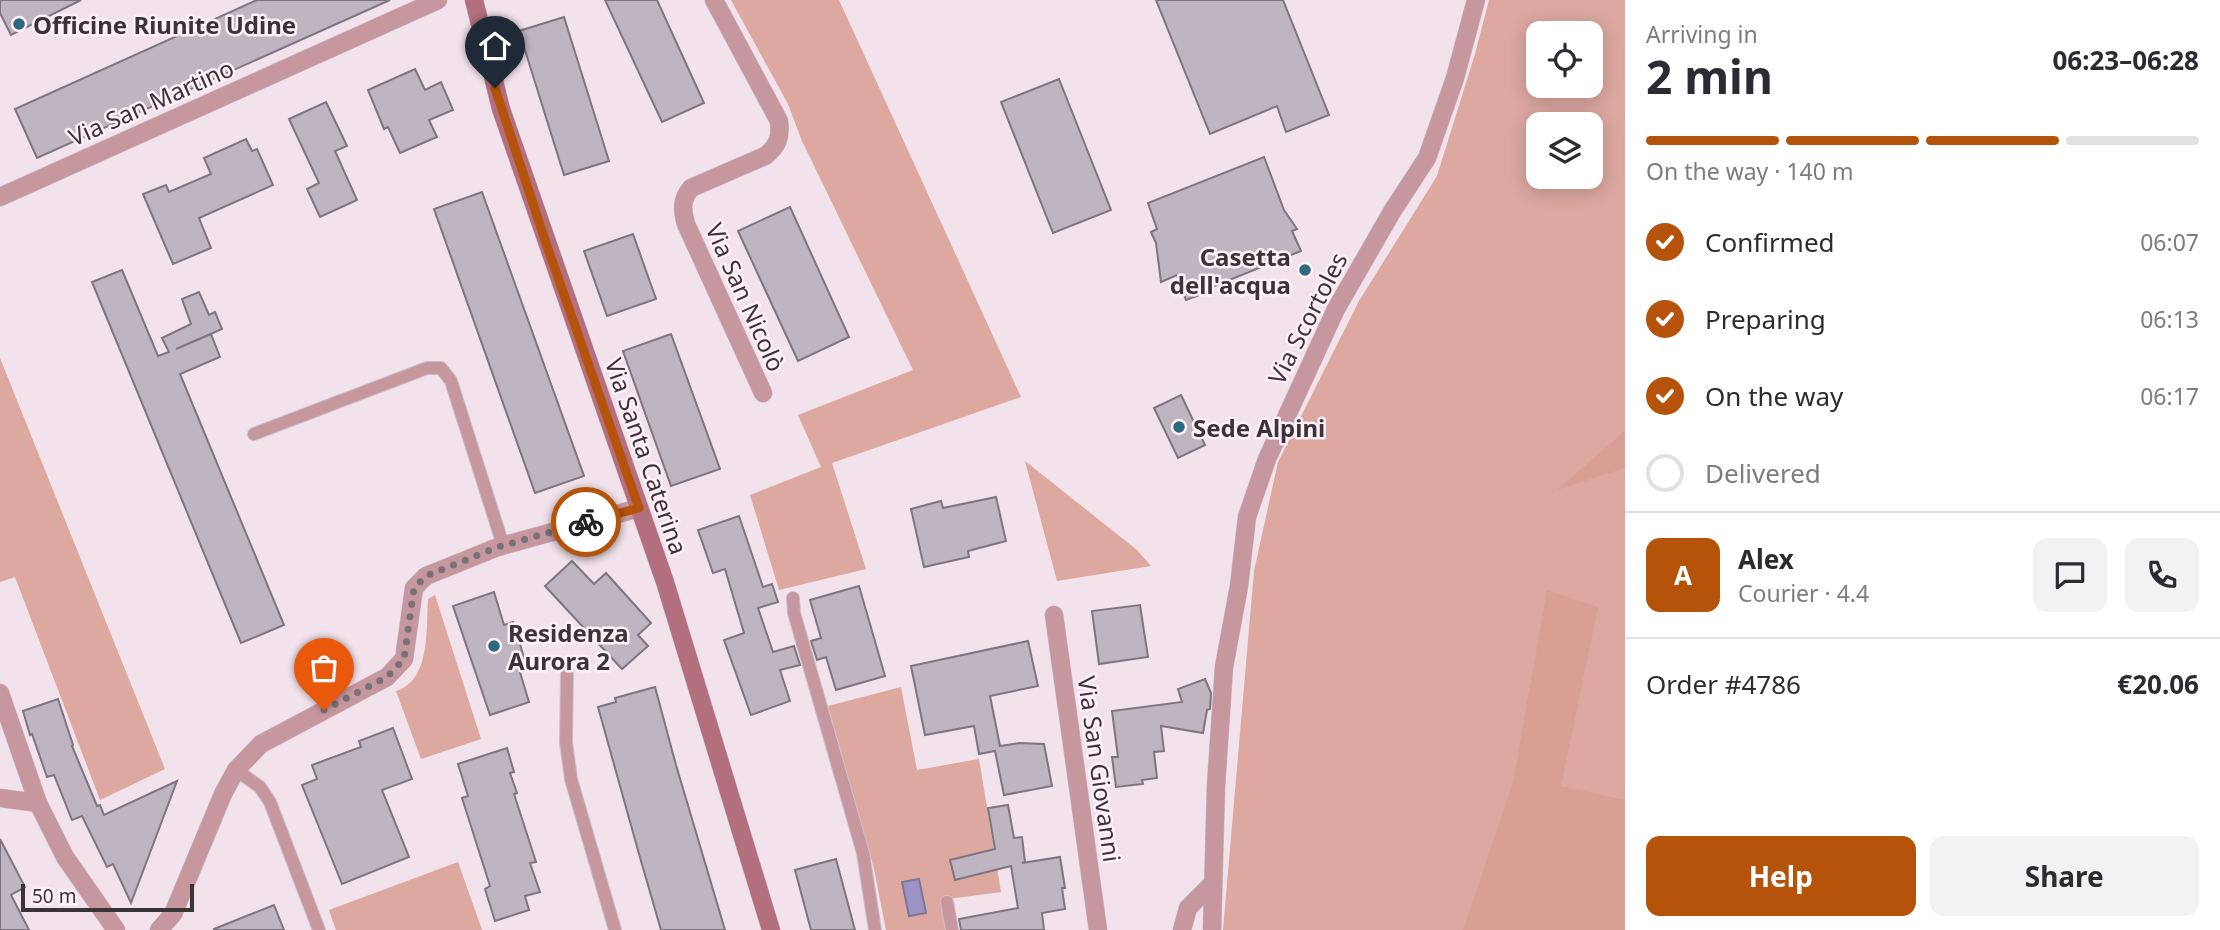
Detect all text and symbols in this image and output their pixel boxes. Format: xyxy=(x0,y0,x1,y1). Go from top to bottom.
place label: Officine Riunite Udine xyxy=(33,8,296,41)
marker: Officine Riunite Udine xyxy=(11,16,27,32)
pin xyxy=(465,16,525,88)
text: Arriving in xyxy=(1646,18,1758,50)
map controls xyxy=(1526,21,1603,189)
button: locate xyxy=(1526,21,1603,98)
icon: home xyxy=(476,27,514,65)
text: 06:23–06:28 xyxy=(2052,42,2199,78)
text: 2 min xyxy=(1646,45,1773,107)
street label: Via San Martino xyxy=(63,51,239,153)
button: layers xyxy=(1526,112,1603,189)
text: On the way · 140 m xyxy=(1646,155,1853,187)
street label: Via San Nicolò xyxy=(699,218,793,376)
icon: check xyxy=(1646,223,1684,261)
text: Confirmed xyxy=(1705,224,1835,260)
text: 06:07 xyxy=(2140,226,2199,258)
place label: Casetta dell'acqua xyxy=(1170,240,1291,301)
street label: Via Scortoles xyxy=(1260,246,1354,390)
marker: Casetta dell'acqua xyxy=(1297,262,1313,278)
icon: check xyxy=(1646,300,1684,338)
text: Preparing xyxy=(1705,301,1826,337)
text: 06:13 xyxy=(2140,303,2199,335)
street label: Via Santa Caterina xyxy=(598,354,696,558)
icon: check xyxy=(1646,377,1684,415)
text: On the way xyxy=(1705,378,1843,414)
text: 06:17 xyxy=(2140,380,2199,412)
place label: Sede Alpini xyxy=(1193,411,1325,444)
marker: Sede Alpini xyxy=(1171,419,1187,435)
text: Delivered xyxy=(1705,455,1821,491)
courier xyxy=(551,487,621,557)
icon: bike xyxy=(567,503,605,541)
button: chat xyxy=(2033,538,2107,612)
button: phone xyxy=(2125,538,2199,612)
text: Alex xyxy=(1738,541,1794,577)
text: A xyxy=(1674,557,1692,593)
text: Courier · 4.4 xyxy=(1738,577,1869,609)
place label: Residenza Aurora 2 xyxy=(508,616,629,677)
pin xyxy=(294,638,354,710)
marker: Residenza Aurora 2 xyxy=(486,638,502,654)
icon: bag xyxy=(305,649,343,687)
text: Order #4786 xyxy=(1646,666,1801,702)
text: €20.06 xyxy=(2117,666,2199,702)
street label: Via San Giovanni xyxy=(1071,674,1129,864)
button: Help xyxy=(1646,836,1916,916)
button: Share xyxy=(1930,836,2199,916)
scale bar xyxy=(21,881,194,913)
text: 50 m xyxy=(32,883,76,909)

